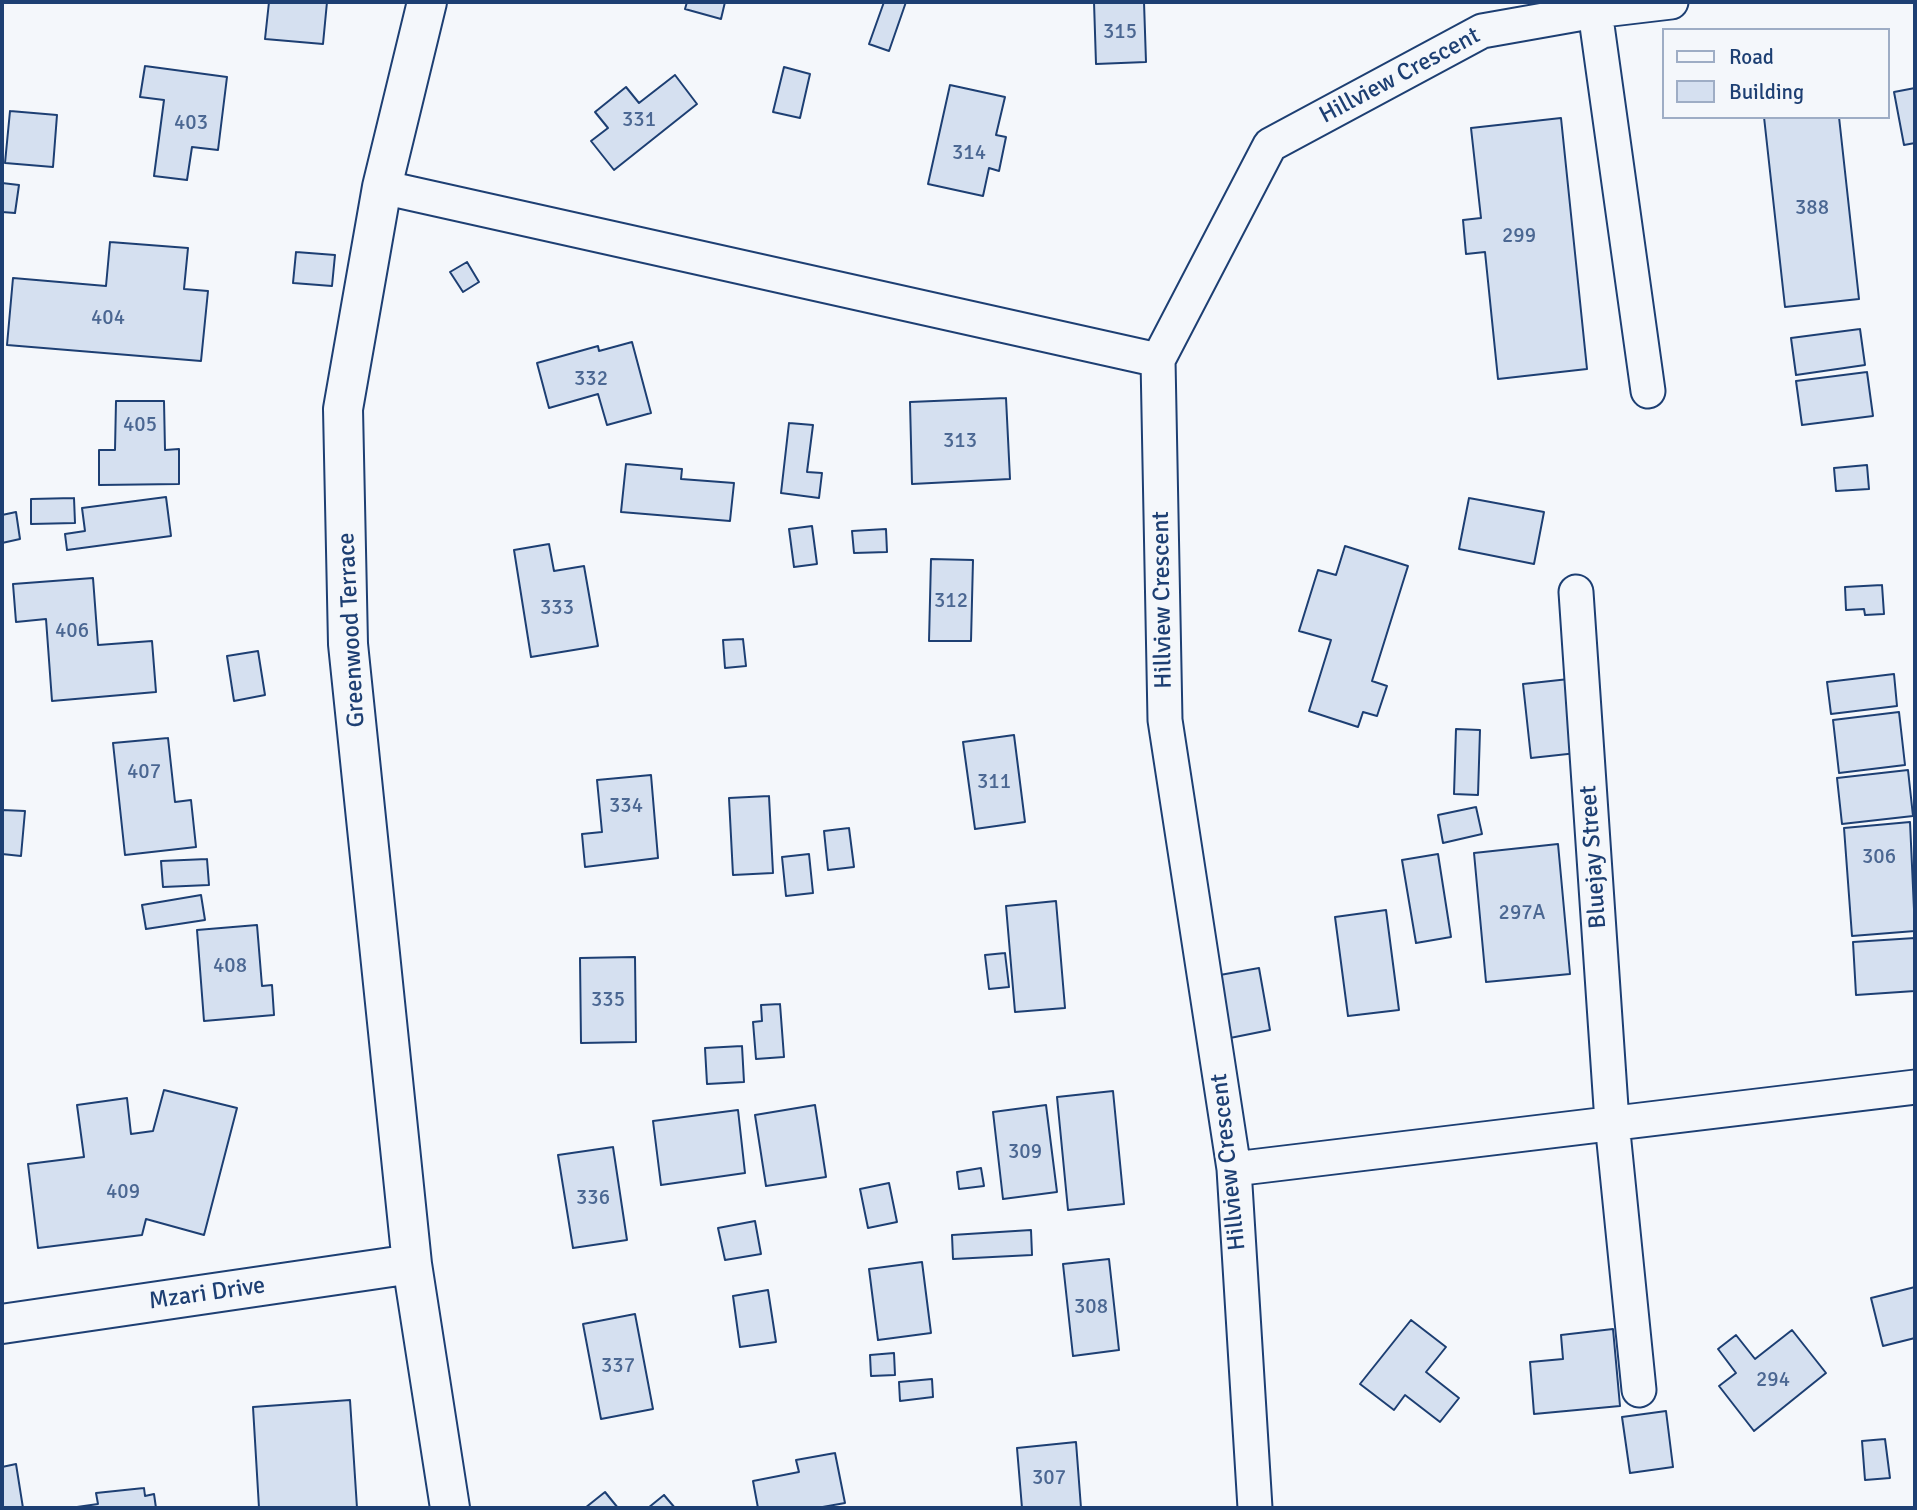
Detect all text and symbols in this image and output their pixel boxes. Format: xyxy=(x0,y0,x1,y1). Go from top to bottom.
house number: 315 xyxy=(1103,19,1137,45)
street label: Hillview Crescent xyxy=(1315,22,1485,130)
legend xyxy=(1661,28,1889,119)
text: Road xyxy=(1729,44,1774,70)
text: Building xyxy=(1729,79,1804,105)
house number: 331 xyxy=(622,107,656,133)
house number: 403 xyxy=(174,110,208,136)
house number: 314 xyxy=(952,140,986,166)
house number: 388 xyxy=(1795,195,1829,221)
house number: 299 xyxy=(1502,223,1536,249)
house number: 404 xyxy=(91,305,125,331)
house number: 332 xyxy=(574,366,608,392)
house number: 405 xyxy=(123,412,157,438)
house number: 313 xyxy=(943,428,977,454)
street label: Hillview Crescent xyxy=(1147,511,1179,689)
street label: Greenwood Terrace xyxy=(333,532,371,728)
house number: 312 xyxy=(934,588,968,614)
house number: 333 xyxy=(540,595,574,621)
house number: 406 xyxy=(55,618,89,644)
house number: 407 xyxy=(127,759,161,785)
house number: 311 xyxy=(977,769,1011,795)
street label: Bluejay Street xyxy=(1575,784,1613,930)
house number: 334 xyxy=(609,793,643,819)
house number: 306 xyxy=(1862,844,1896,870)
house number: 297A xyxy=(1499,900,1545,926)
house number: 408 xyxy=(213,953,247,979)
house number: 335 xyxy=(591,987,625,1013)
street label: Hillview Crescent xyxy=(1205,1072,1253,1252)
house number: 309 xyxy=(1008,1139,1042,1165)
house number: 409 xyxy=(106,1179,140,1205)
house number: 336 xyxy=(576,1185,610,1211)
street label: Mzari Drive xyxy=(147,1272,267,1316)
house number: 308 xyxy=(1074,1294,1108,1320)
house number: 337 xyxy=(601,1353,635,1379)
house number: 294 xyxy=(1756,1367,1790,1393)
house number: 307 xyxy=(1032,1465,1066,1491)

